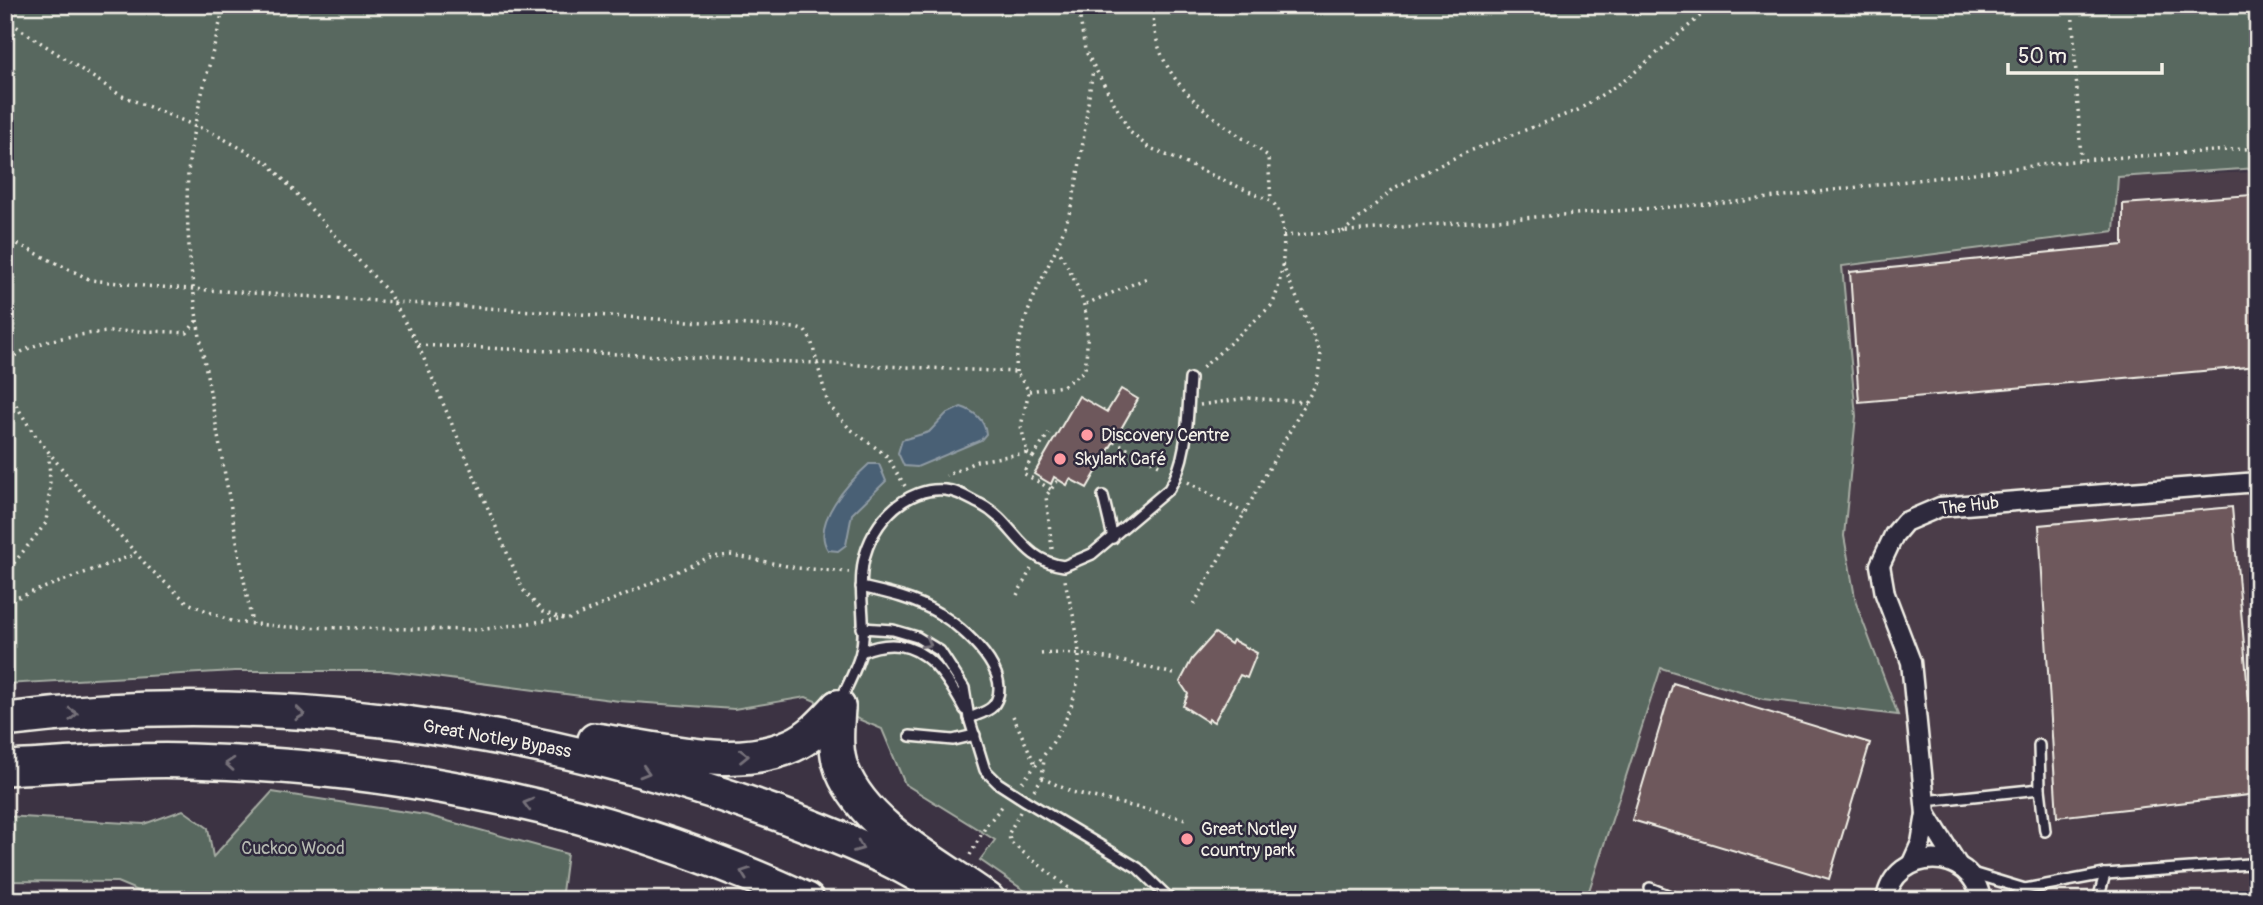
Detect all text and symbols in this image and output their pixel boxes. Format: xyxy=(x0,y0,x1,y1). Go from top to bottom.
scale bar xyxy=(2008,32,2162,76)
text: 50 m xyxy=(2018,43,2067,70)
place label: Discovery Centre xyxy=(1101,424,1229,447)
marker: Discovery Centre xyxy=(1079,427,1095,443)
place label: Skylark Café xyxy=(1074,448,1167,471)
marker: Skylark Café xyxy=(1052,451,1068,467)
street label: The Hub xyxy=(1938,491,2000,521)
one-way arrow xyxy=(920,635,933,648)
one-way arrow xyxy=(295,706,306,721)
one-way arrow xyxy=(68,707,79,722)
street label: Great Notley Bypass xyxy=(421,715,573,763)
one-way arrow xyxy=(739,748,749,764)
one-way arrow xyxy=(225,757,236,772)
one-way arrow xyxy=(639,763,651,778)
one-way arrow xyxy=(522,798,534,812)
place label: Great Notley country park xyxy=(1201,818,1297,862)
marker: Great Notley country park xyxy=(1179,831,1195,847)
park label: Cuckoo Wood xyxy=(241,837,345,860)
one-way arrow xyxy=(853,838,865,852)
one-way arrow xyxy=(739,867,751,881)

